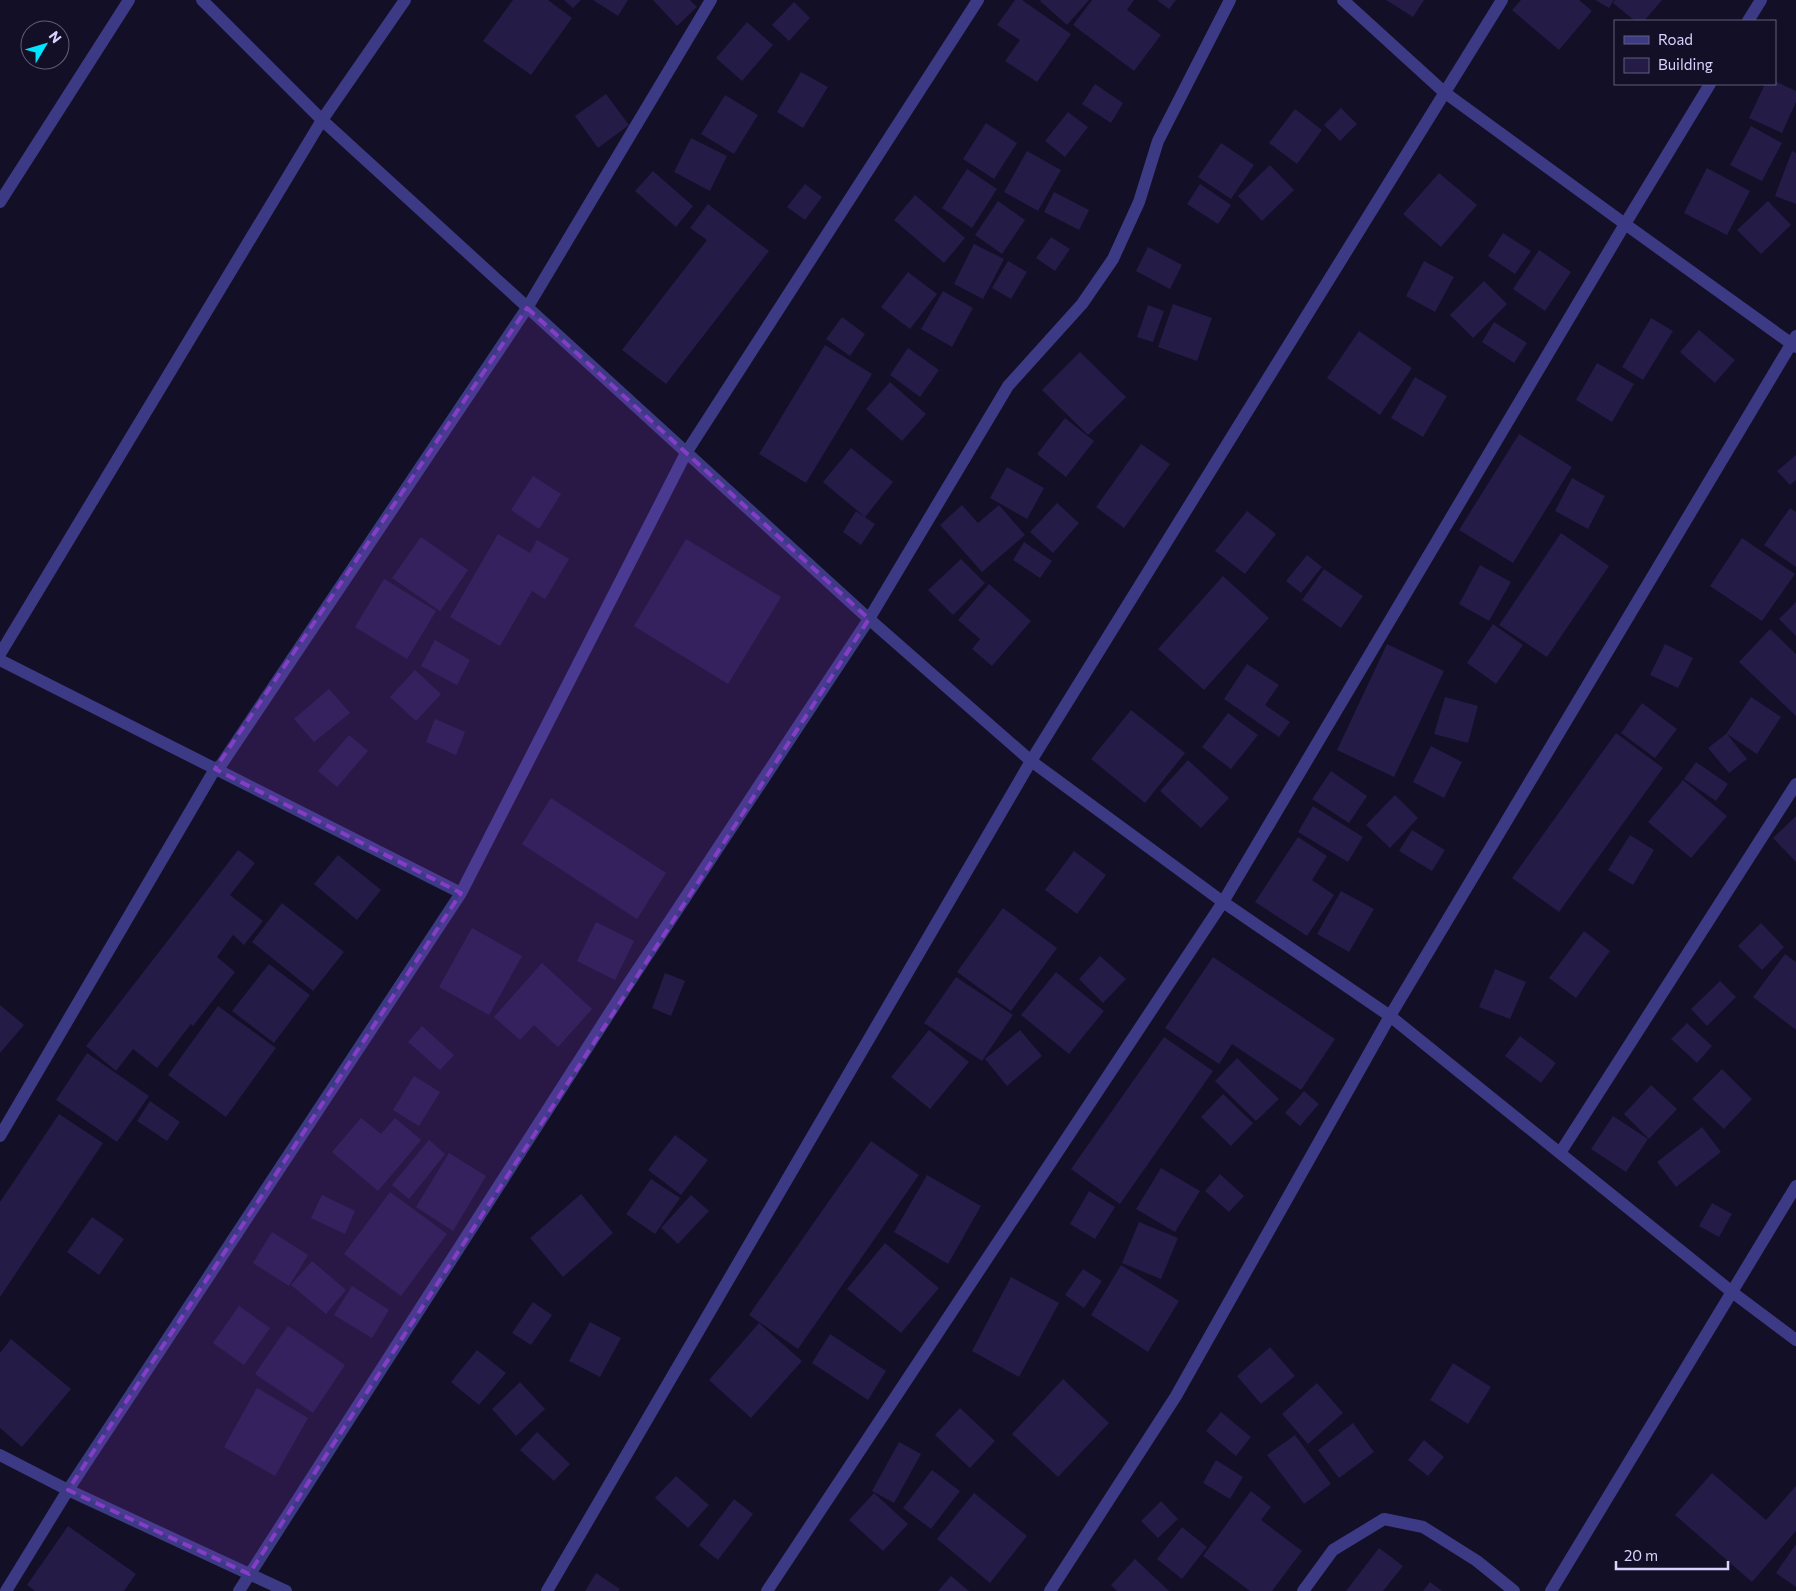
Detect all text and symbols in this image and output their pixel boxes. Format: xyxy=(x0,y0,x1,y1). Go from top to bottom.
north arrow xyxy=(20,20,70,70)
legend xyxy=(1614,20,1776,85)
text: N xyxy=(46,27,66,46)
text: Road xyxy=(1658,30,1693,48)
text: Building xyxy=(1658,55,1713,73)
scale bar xyxy=(1616,1538,1728,1570)
text: 20 m xyxy=(1624,1546,1658,1564)

